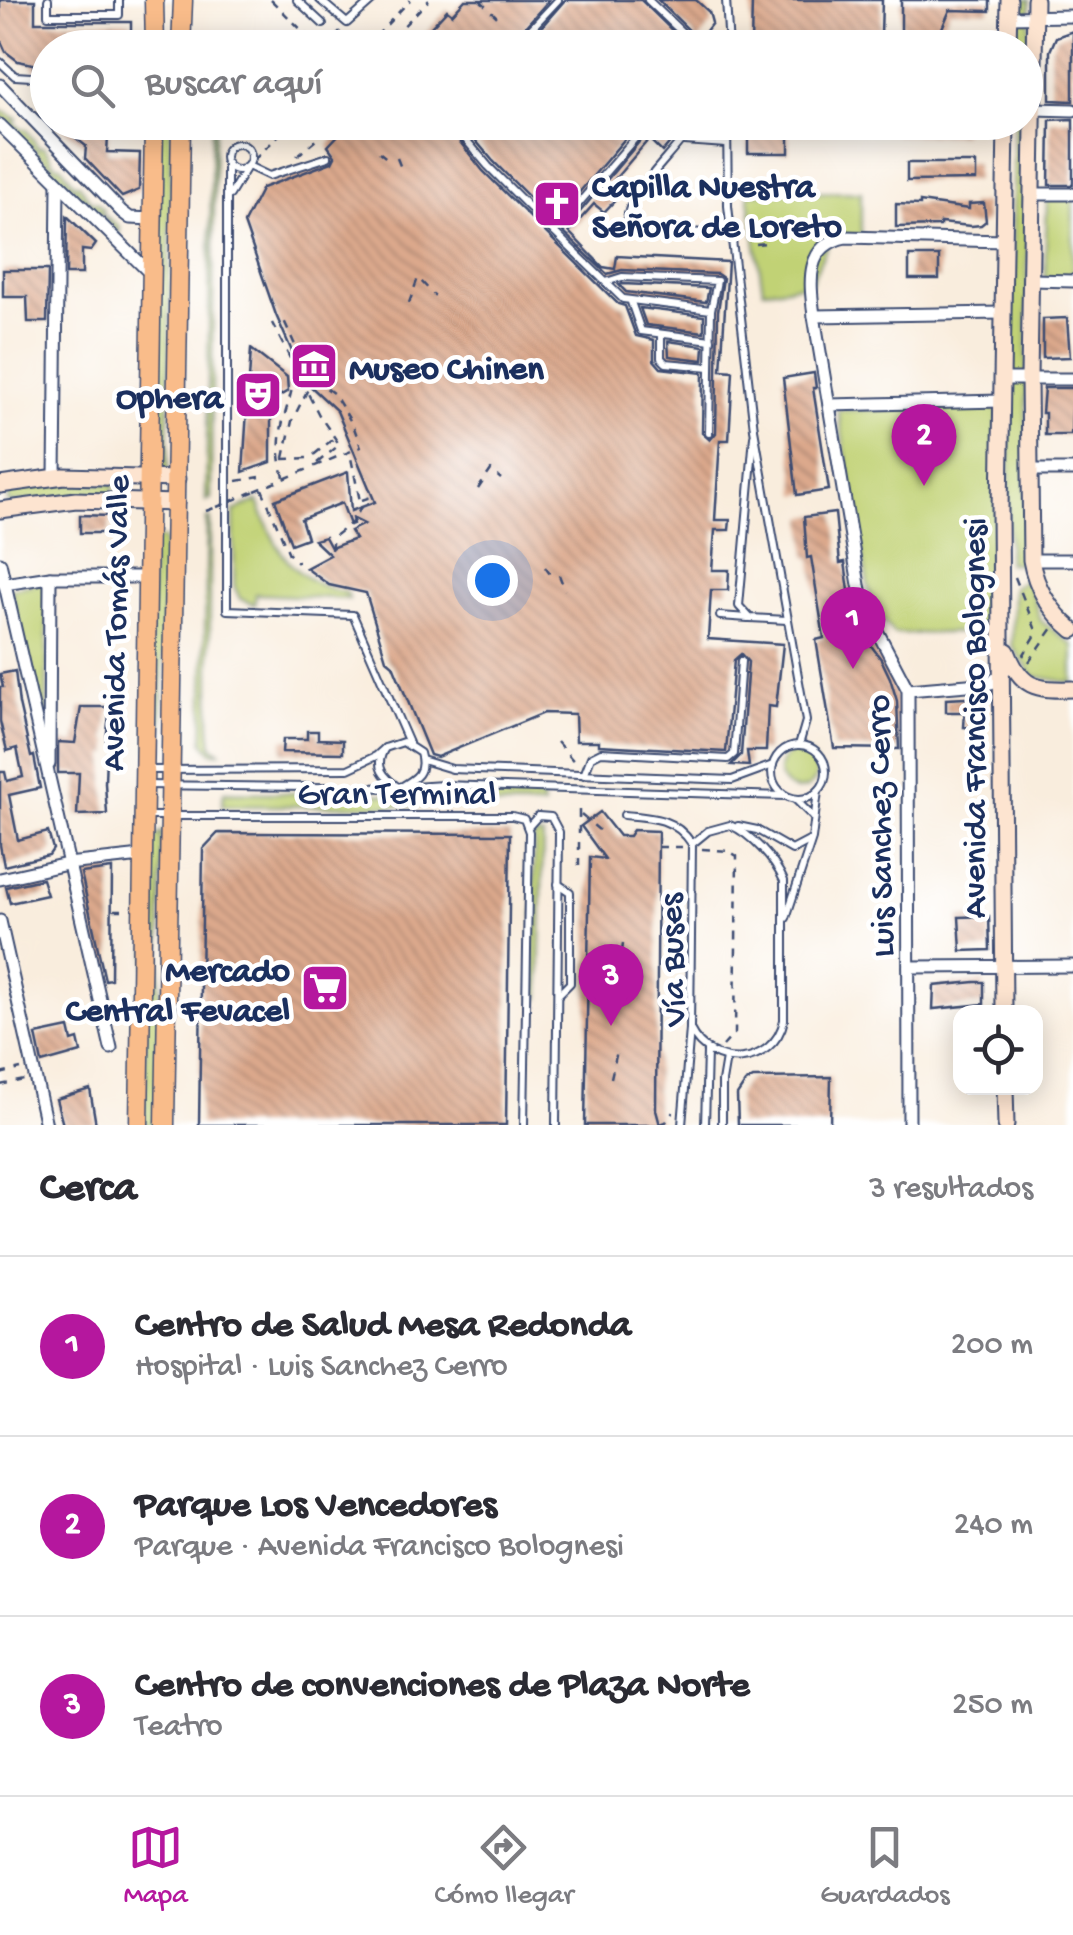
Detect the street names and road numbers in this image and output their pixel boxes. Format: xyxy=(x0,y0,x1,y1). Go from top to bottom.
street label: Avenida Tomás Valle xyxy=(95,474,142,771)
street label: Avenida Francisco Bolognesi xyxy=(957,518,998,918)
street label: Luis Sanchez Cerro xyxy=(861,694,906,958)
street label: Gran Terminal xyxy=(298,776,496,817)
street label: Vía Buses xyxy=(653,892,698,1028)

